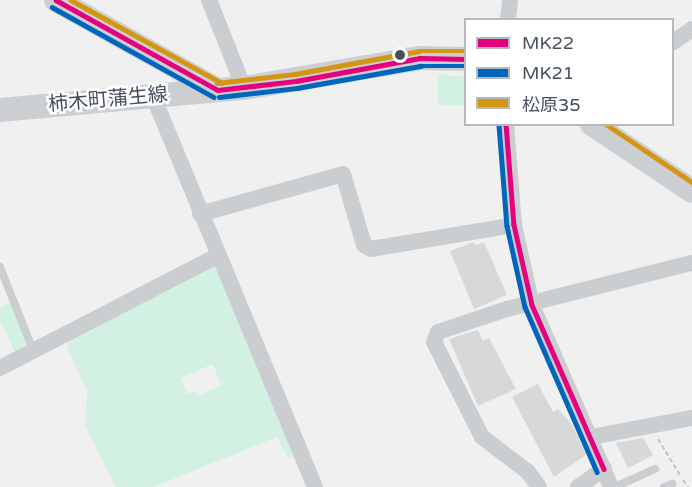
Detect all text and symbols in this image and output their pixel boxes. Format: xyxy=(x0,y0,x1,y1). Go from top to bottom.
legend xyxy=(464,18,674,126)
text: MK22 xyxy=(522,32,574,54)
unlabelled marker xyxy=(394,49,406,61)
text: MK21 xyxy=(522,62,574,84)
street label: 柿木町蒲生線 xyxy=(47,83,169,117)
text: 松原35 xyxy=(522,94,581,116)

